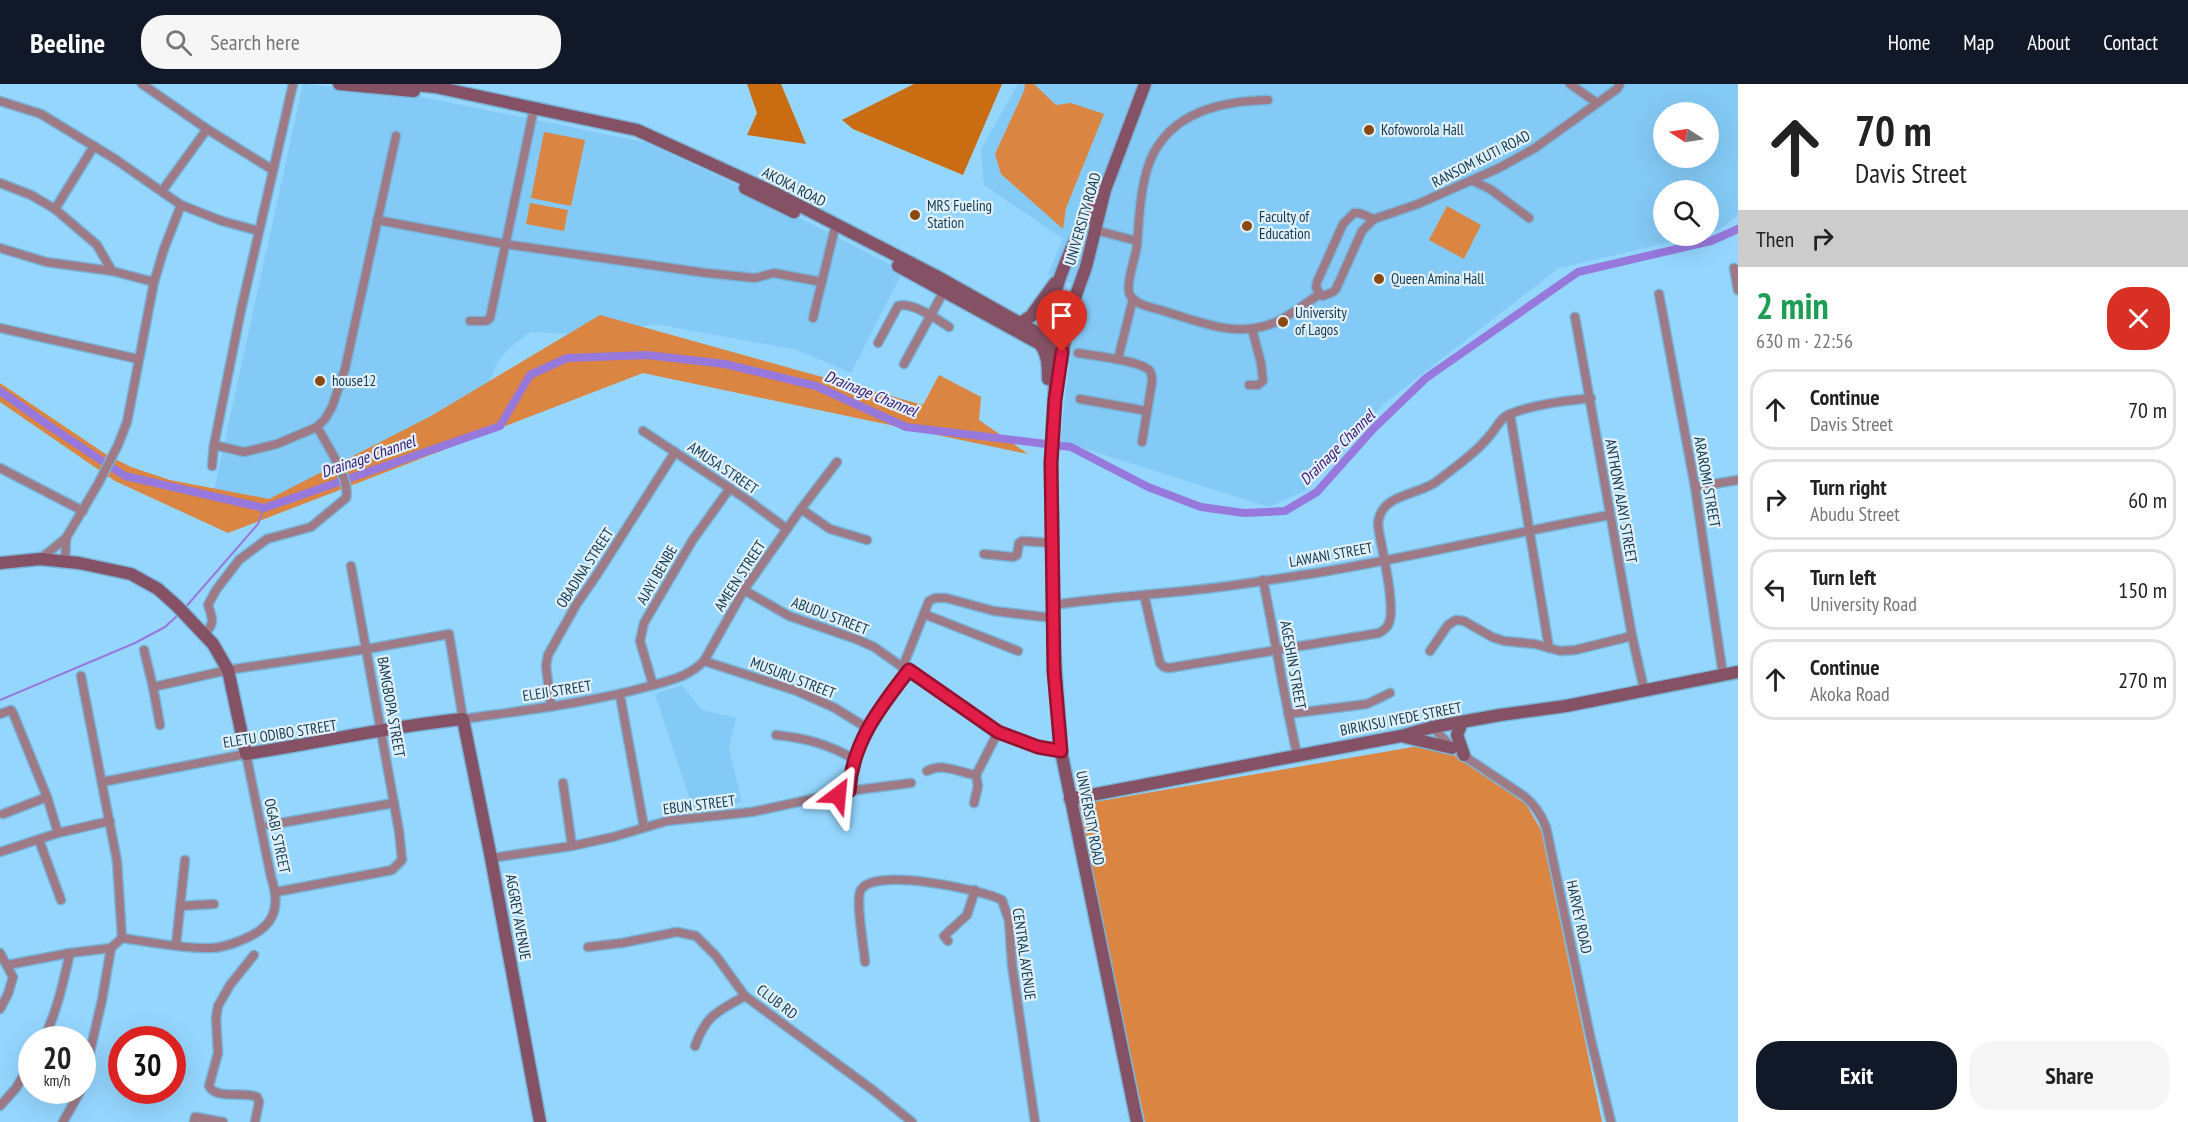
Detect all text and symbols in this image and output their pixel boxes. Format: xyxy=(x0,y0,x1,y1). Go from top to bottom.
search box xyxy=(141,15,561,69)
text: Beeline xyxy=(30,24,105,61)
icon: search xyxy=(162,26,195,59)
text: Search here xyxy=(210,28,300,56)
text: Home xyxy=(1888,29,1930,56)
text: Map xyxy=(1963,29,1994,56)
text: About xyxy=(2027,29,2070,56)
text: Contact xyxy=(2103,29,2158,56)
north arrow xyxy=(1653,102,1719,168)
map controls xyxy=(1653,102,1719,246)
text: 70 m xyxy=(1855,103,1932,158)
icon: ahead xyxy=(1756,108,1834,186)
place label: Kofoworola Hall xyxy=(1381,120,1464,139)
marker: Kofoworola Hall xyxy=(1362,123,1376,137)
street label: RANSOM KUTI ROAD xyxy=(1428,126,1533,191)
text: Davis Street xyxy=(1855,156,1967,190)
street label: AKOKA ROAD xyxy=(759,162,829,211)
street label: UNIVERSITY ROAD xyxy=(1060,170,1105,267)
button: search xyxy=(1653,180,1719,246)
place label: MRS Fueling Station xyxy=(927,196,992,232)
place label: Faculty of Education xyxy=(1259,207,1310,243)
marker: MRS Fueling Station xyxy=(908,208,922,222)
marker: Faculty of Education xyxy=(1240,219,1254,233)
icon: right xyxy=(1806,222,1839,255)
text: Then xyxy=(1756,225,1794,253)
place label: Queen Amina Hall xyxy=(1391,269,1485,288)
marker: Queen Amina Hall xyxy=(1372,272,1386,286)
text: 2 min xyxy=(1756,282,1829,329)
button: close xyxy=(2107,287,2170,350)
pin xyxy=(1036,290,1087,352)
icon: arrive xyxy=(1045,299,1078,332)
place label: University of Lagos xyxy=(1295,303,1347,339)
marker: University of Lagos xyxy=(1276,315,1290,329)
text: 630 m · 22:56 xyxy=(1756,328,1853,354)
water label: Drainage Channel xyxy=(822,365,921,421)
place label: house12 xyxy=(332,371,376,390)
marker: house12 xyxy=(313,374,327,388)
text: Continue xyxy=(1810,383,1880,411)
icon: ahead xyxy=(1759,393,1792,426)
text: 70 m xyxy=(2128,396,2167,424)
water label: Drainage Channel xyxy=(1295,404,1380,489)
text: Davis Street xyxy=(1810,411,1893,437)
water label: Drainage Channel xyxy=(318,430,419,481)
street label: ARAROMI STREET xyxy=(1690,435,1725,529)
street label: AMUSA STREET xyxy=(685,437,762,498)
street label: ANTHONY AJAYI STREET xyxy=(1601,437,1642,565)
text: Turn right xyxy=(1810,473,1887,501)
icon: right xyxy=(1759,483,1792,516)
text: 60 m xyxy=(2128,486,2167,514)
text: Abudu Street xyxy=(1810,501,1900,527)
street label: OBADINA STREET xyxy=(552,524,618,611)
street label: AMEEN STREET xyxy=(710,536,770,615)
street label: LAWANI STREET xyxy=(1288,538,1374,571)
street label: AJAYI BENBE xyxy=(632,542,681,608)
text: Turn left xyxy=(1810,563,1876,591)
icon: left xyxy=(1759,573,1792,606)
text: 150 m xyxy=(2118,576,2167,604)
text: University Road xyxy=(1810,591,1917,617)
street label: ABUDU STREET xyxy=(789,592,872,639)
street label: AGESHIN STREET xyxy=(1276,619,1311,711)
street label: MUSURU STREET xyxy=(748,653,839,703)
text: Continue xyxy=(1810,653,1880,681)
street label: BAMGBOPA STREET xyxy=(373,655,410,759)
icon: ahead xyxy=(1759,663,1792,696)
text: 270 m xyxy=(2118,666,2167,694)
street label: ELEJI STREET xyxy=(521,676,593,705)
text: Akoka Road xyxy=(1810,681,1890,707)
street label: BIRIKISU IYEDE STREET xyxy=(1338,697,1464,740)
street label: ELETU ODIBO STREET xyxy=(222,715,338,752)
position arrow xyxy=(806,763,870,827)
street label: UNIVERSITY ROAD xyxy=(1072,769,1109,867)
street label: EBUN STREET xyxy=(662,791,736,818)
street label: OGABI STREET xyxy=(260,797,295,875)
street label: AGGREY AVENUE xyxy=(502,873,535,961)
street label: HARVEY ROAD xyxy=(1562,878,1597,955)
street label: CENTRAL AVENUE xyxy=(1009,907,1040,1001)
street label: CLUB RD xyxy=(753,980,802,1023)
speed limit sign: 30 xyxy=(108,1026,186,1104)
text: 20 xyxy=(43,1038,71,1077)
button: Exit xyxy=(1756,1041,1957,1110)
button: Share xyxy=(1969,1041,2170,1110)
text: km/h xyxy=(44,1071,70,1090)

